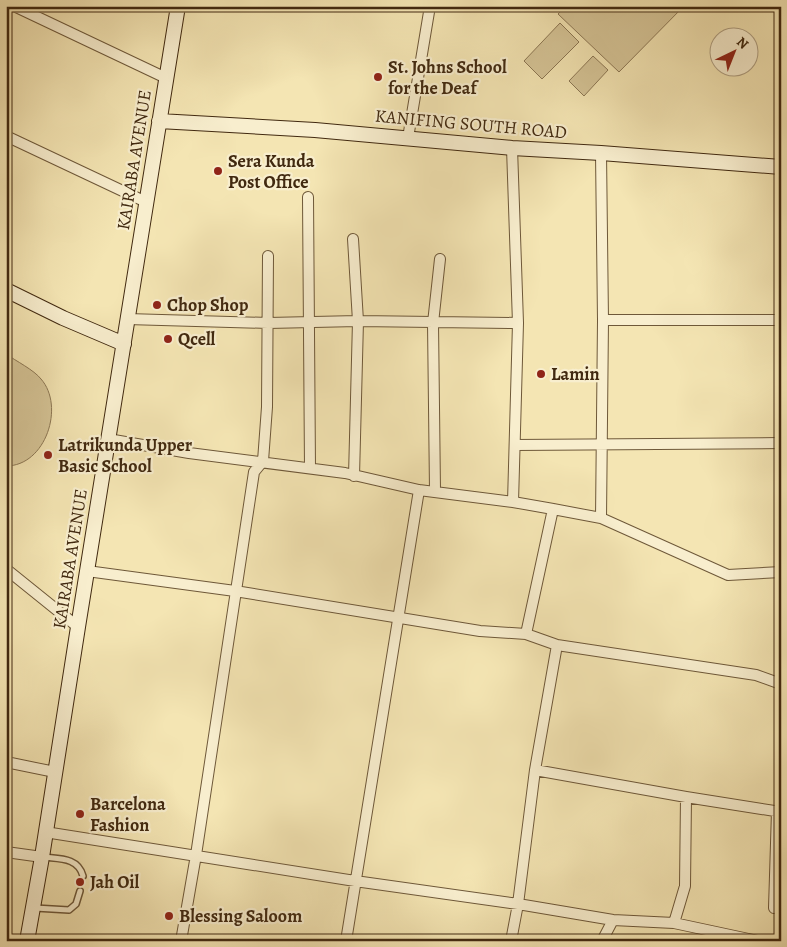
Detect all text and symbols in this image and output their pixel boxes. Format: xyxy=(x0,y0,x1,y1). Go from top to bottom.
north arrow xyxy=(710,28,760,78)
text: N xyxy=(732,32,753,53)
place label: St. Johns School for the Deaf xyxy=(388,55,507,100)
marker: St. Johns School for the Deaf xyxy=(372,71,384,83)
street label: KAIRABA AVENUE xyxy=(111,88,157,232)
street label: KANIFING SOUTH ROAD xyxy=(374,104,568,144)
place label: Sera Kunda Post Office xyxy=(228,149,315,194)
marker: Sera Kunda Post Office xyxy=(212,165,224,177)
place label: Chop Shop xyxy=(167,293,249,317)
marker: Chop Shop xyxy=(151,299,163,311)
place label: Qcell xyxy=(178,327,216,351)
marker: Qcell xyxy=(162,333,174,345)
place label: Lamin xyxy=(551,362,600,386)
marker: Lamin xyxy=(535,368,547,380)
place label: Latrikunda Upper Basic School xyxy=(58,433,193,478)
marker: Latrikunda Upper Basic School xyxy=(42,449,54,461)
street label: KAIRABA AVENUE xyxy=(47,487,93,631)
place label: Barcelona Fashion xyxy=(90,792,166,837)
marker: Barcelona Fashion xyxy=(74,808,86,820)
place label: Jah Oil xyxy=(90,870,140,894)
marker: Jah Oil xyxy=(74,876,86,888)
place label: Blessing Saloom xyxy=(179,904,302,928)
marker: Blessing Saloom xyxy=(163,910,175,922)

